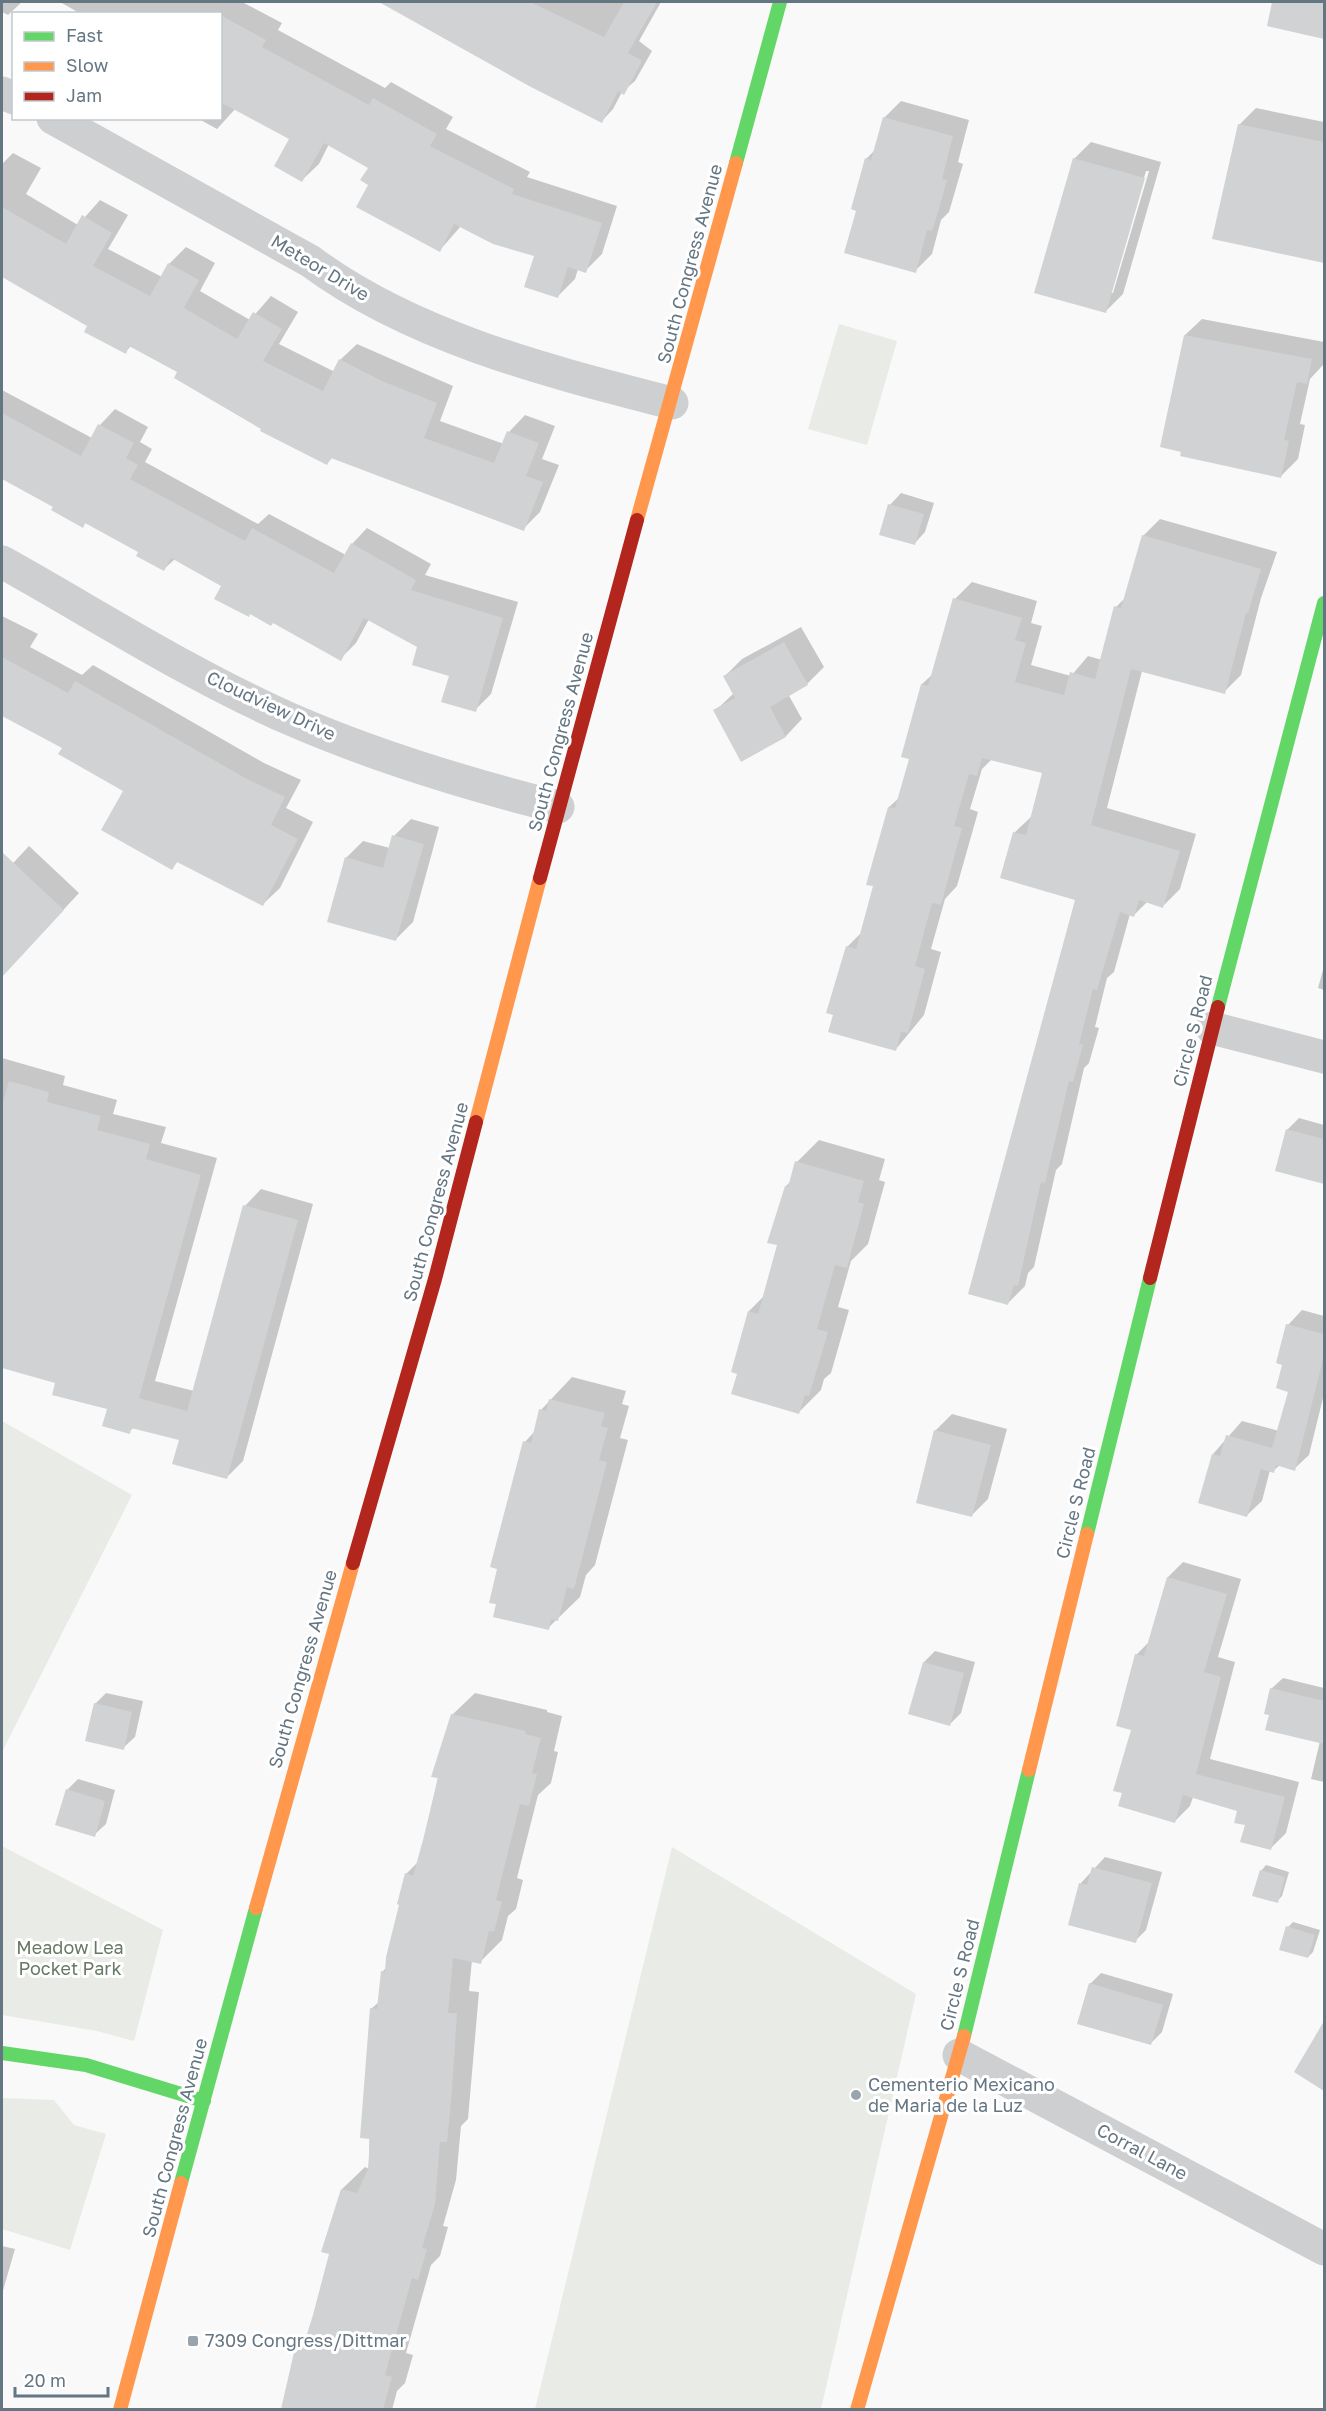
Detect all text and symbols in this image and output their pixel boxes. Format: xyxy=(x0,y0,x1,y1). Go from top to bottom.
legend xyxy=(12,12,222,120)
text: Fast xyxy=(66,24,103,46)
text: Slow xyxy=(66,54,109,76)
text: Jam xyxy=(66,84,102,106)
street label: South Congress Avenue xyxy=(652,162,726,366)
street label: Meteor Drive xyxy=(267,229,374,305)
street label: South Congress Avenue xyxy=(523,630,597,834)
street label: Cloudview Drive xyxy=(204,666,339,745)
street label: Circle S Road xyxy=(1168,973,1217,1089)
street label: South Congress Avenue xyxy=(398,1100,472,1304)
street label: Circle S Road xyxy=(1051,1445,1100,1561)
street label: South Congress Avenue xyxy=(263,1567,341,1771)
street label: Circle S Road xyxy=(935,1917,984,2033)
park label: Meadow Lea Pocket Park xyxy=(16,1936,124,1979)
street label: South Congress Avenue xyxy=(137,2036,211,2240)
place label: Cementerio Mexicano de Maria de la Luz xyxy=(868,2073,1055,2116)
marker: Cementerio Mexicano de Maria de la Luz xyxy=(849,2088,863,2102)
street label: Corral Lane xyxy=(1093,2118,1192,2184)
place label: 7309 Congress/Dittmar xyxy=(205,2329,407,2351)
marker: 7309 Congress/Dittmar xyxy=(186,2334,200,2348)
scale bar xyxy=(15,2360,108,2398)
text: 20 m xyxy=(24,2369,66,2391)

